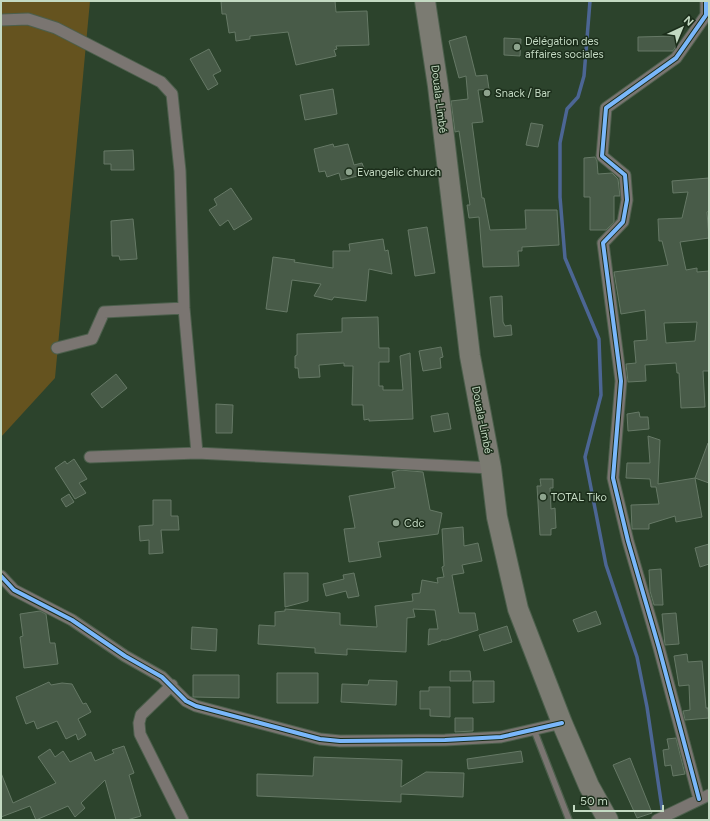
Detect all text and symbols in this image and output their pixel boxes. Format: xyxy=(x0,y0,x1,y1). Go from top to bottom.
north arrow xyxy=(662,8,702,48)
text: N xyxy=(681,14,696,29)
place label: Délégation des affaires sociales xyxy=(525,35,604,61)
marker: Délégation des affaires sociales xyxy=(512,42,522,52)
street label: Douala-Limbé xyxy=(428,64,450,134)
place label: Snack / Bar xyxy=(495,87,551,100)
marker: Snack / Bar xyxy=(482,88,492,98)
place label: Evangelic church xyxy=(357,166,441,179)
marker: Evangelic church xyxy=(344,167,354,177)
street label: Douala-Limbé xyxy=(469,385,495,455)
place label: TOTAL Tiko xyxy=(551,491,607,504)
marker: TOTAL Tiko xyxy=(538,492,548,502)
place label: Cdc xyxy=(404,517,424,530)
marker: Cdc xyxy=(391,518,401,528)
scale bar xyxy=(574,787,663,813)
text: 50 m xyxy=(580,794,608,808)

